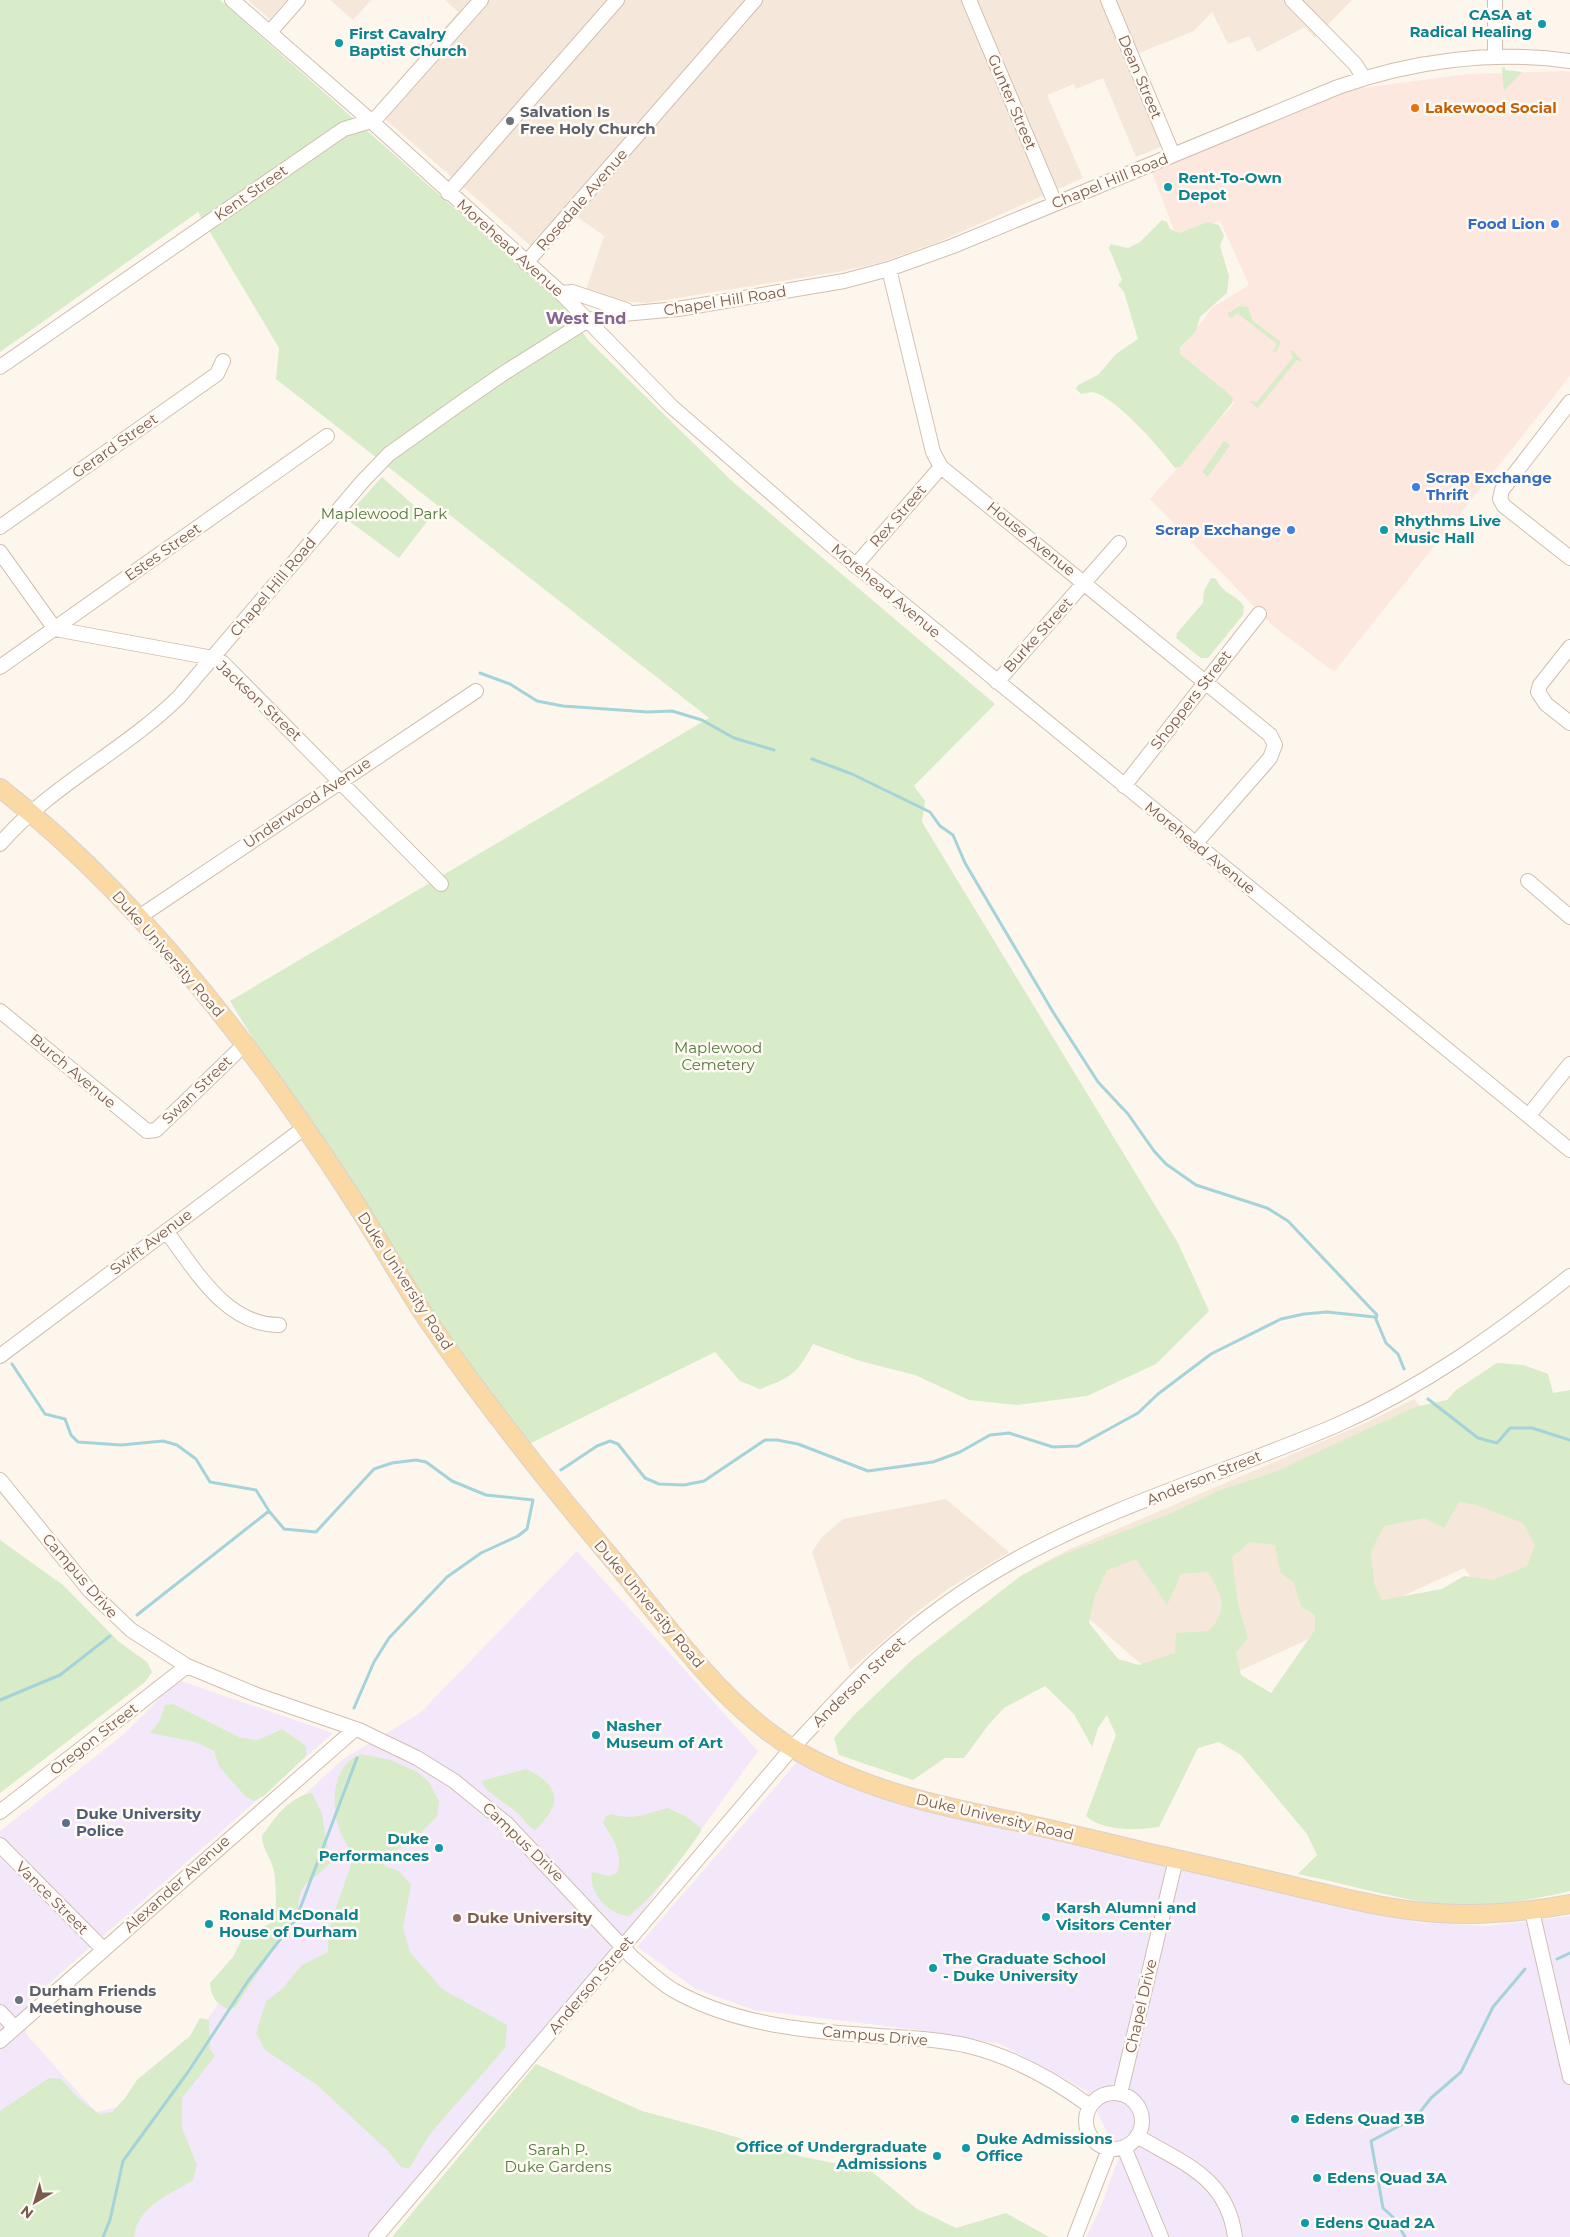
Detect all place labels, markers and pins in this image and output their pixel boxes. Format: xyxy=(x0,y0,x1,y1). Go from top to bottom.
place label: CASA at Radical Healing xyxy=(1409,5,1532,41)
marker: CASA at Radical Healing xyxy=(1536,18,1548,30)
place label: First Cavalry Baptist Church xyxy=(349,24,467,60)
marker: First Cavalry Baptist Church xyxy=(333,37,345,49)
place label: Lakewood Social xyxy=(1425,98,1557,117)
place label: Salvation Is Free Holy Church xyxy=(520,102,656,138)
marker: Lakewood Social xyxy=(1409,102,1421,114)
marker: Salvation Is Free Holy Church xyxy=(504,115,516,127)
place label: Rent-To-Own Depot xyxy=(1178,168,1282,204)
marker: Rent-To-Own Depot xyxy=(1162,181,1174,193)
place label: Food Lion xyxy=(1468,214,1545,233)
marker: Food Lion xyxy=(1549,218,1561,230)
place label: Scrap Exchange Thrift xyxy=(1426,468,1552,504)
marker: Scrap Exchange Thrift xyxy=(1410,481,1422,493)
place label: Rhythms Live Music Hall xyxy=(1394,511,1501,547)
place label: Scrap Exchange xyxy=(1155,520,1281,539)
marker: Scrap Exchange xyxy=(1285,524,1297,536)
marker: Rhythms Live Music Hall xyxy=(1378,524,1390,536)
place label: Nasher Museum of Art xyxy=(606,1716,723,1752)
marker: Nasher Museum of Art xyxy=(590,1729,602,1741)
place label: Duke University Police xyxy=(76,1804,202,1840)
marker: Duke University Police xyxy=(60,1817,72,1829)
place label: Duke Performances xyxy=(319,1829,429,1865)
marker: Duke Performances xyxy=(433,1842,445,1854)
place label: Karsh Alumni and Visitors Center xyxy=(1055,1898,1196,1934)
place label: Ronald McDonald House of Durham xyxy=(219,1905,359,1941)
place label: Duke University xyxy=(467,1908,593,1927)
marker: Karsh Alumni and Visitors Center xyxy=(1040,1911,1052,1923)
marker: Duke University xyxy=(451,1912,463,1924)
marker: Ronald McDonald House of Durham xyxy=(203,1918,215,1930)
place label: The Graduate School - Duke University xyxy=(943,1949,1106,1985)
marker: The Graduate School - Duke University xyxy=(927,1962,939,1974)
place label: Durham Friends Meetinghouse xyxy=(29,1981,156,2017)
marker: Durham Friends Meetinghouse xyxy=(13,1994,25,2006)
place label: Edens Quad 3B xyxy=(1305,2109,1425,2128)
marker: Edens Quad 3B xyxy=(1289,2113,1301,2125)
place label: Duke Admissions Office xyxy=(976,2129,1113,2165)
place label: Office of Undergraduate Admissions xyxy=(736,2137,927,2173)
marker: Duke Admissions Office xyxy=(960,2142,972,2154)
marker: Office of Undergraduate Admissions xyxy=(931,2150,943,2162)
place label: Edens Quad 3A xyxy=(1327,2168,1447,2187)
marker: Edens Quad 3A xyxy=(1311,2172,1323,2184)
place label: Edens Quad 2A xyxy=(1315,2213,1435,2232)
marker: Edens Quad 2A xyxy=(1299,2217,1311,2229)

